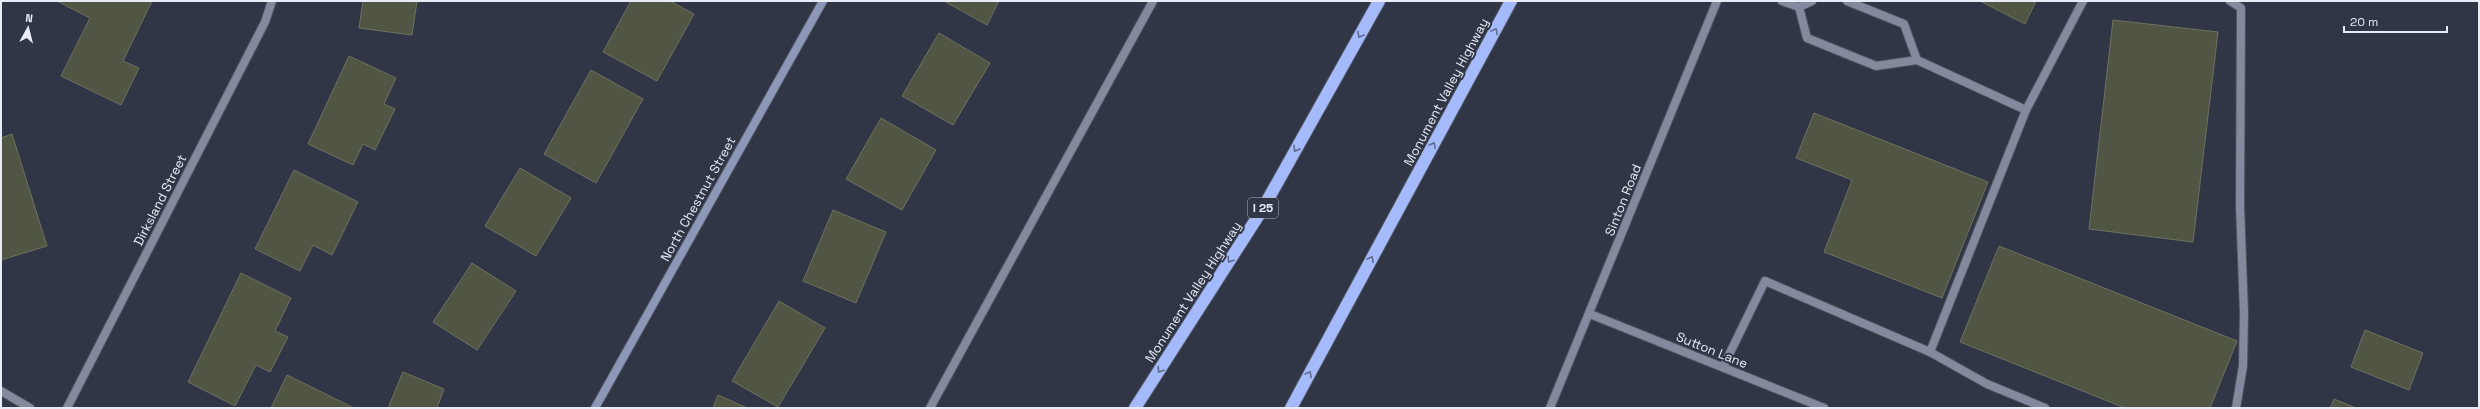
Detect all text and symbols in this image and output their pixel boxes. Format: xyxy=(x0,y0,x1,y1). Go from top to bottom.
north arrow xyxy=(8,8,48,48)
scale bar xyxy=(2344,8,2447,34)
text: N xyxy=(25,11,34,25)
text: 20 m xyxy=(2350,14,2378,30)
street label: Monument Valley Highway xyxy=(1400,15,1492,169)
one-way arrow xyxy=(1491,28,1498,35)
one-way arrow xyxy=(1357,31,1364,38)
street label: North Chestnut Street xyxy=(657,133,739,265)
one-way arrow xyxy=(1429,142,1436,149)
one-way arrow xyxy=(1294,145,1301,152)
street label: Dirksland Street xyxy=(130,151,190,249)
street label: Sinton Road xyxy=(1601,162,1645,238)
road number: I 25 xyxy=(1248,198,1278,218)
street label: Monument Valley Highway xyxy=(1141,218,1245,366)
one-way arrow xyxy=(1227,256,1235,263)
one-way arrow xyxy=(1367,256,1374,264)
street label: Sutton Lane xyxy=(1674,328,1750,372)
one-way arrow xyxy=(1157,366,1164,373)
one-way arrow xyxy=(1305,371,1312,378)

